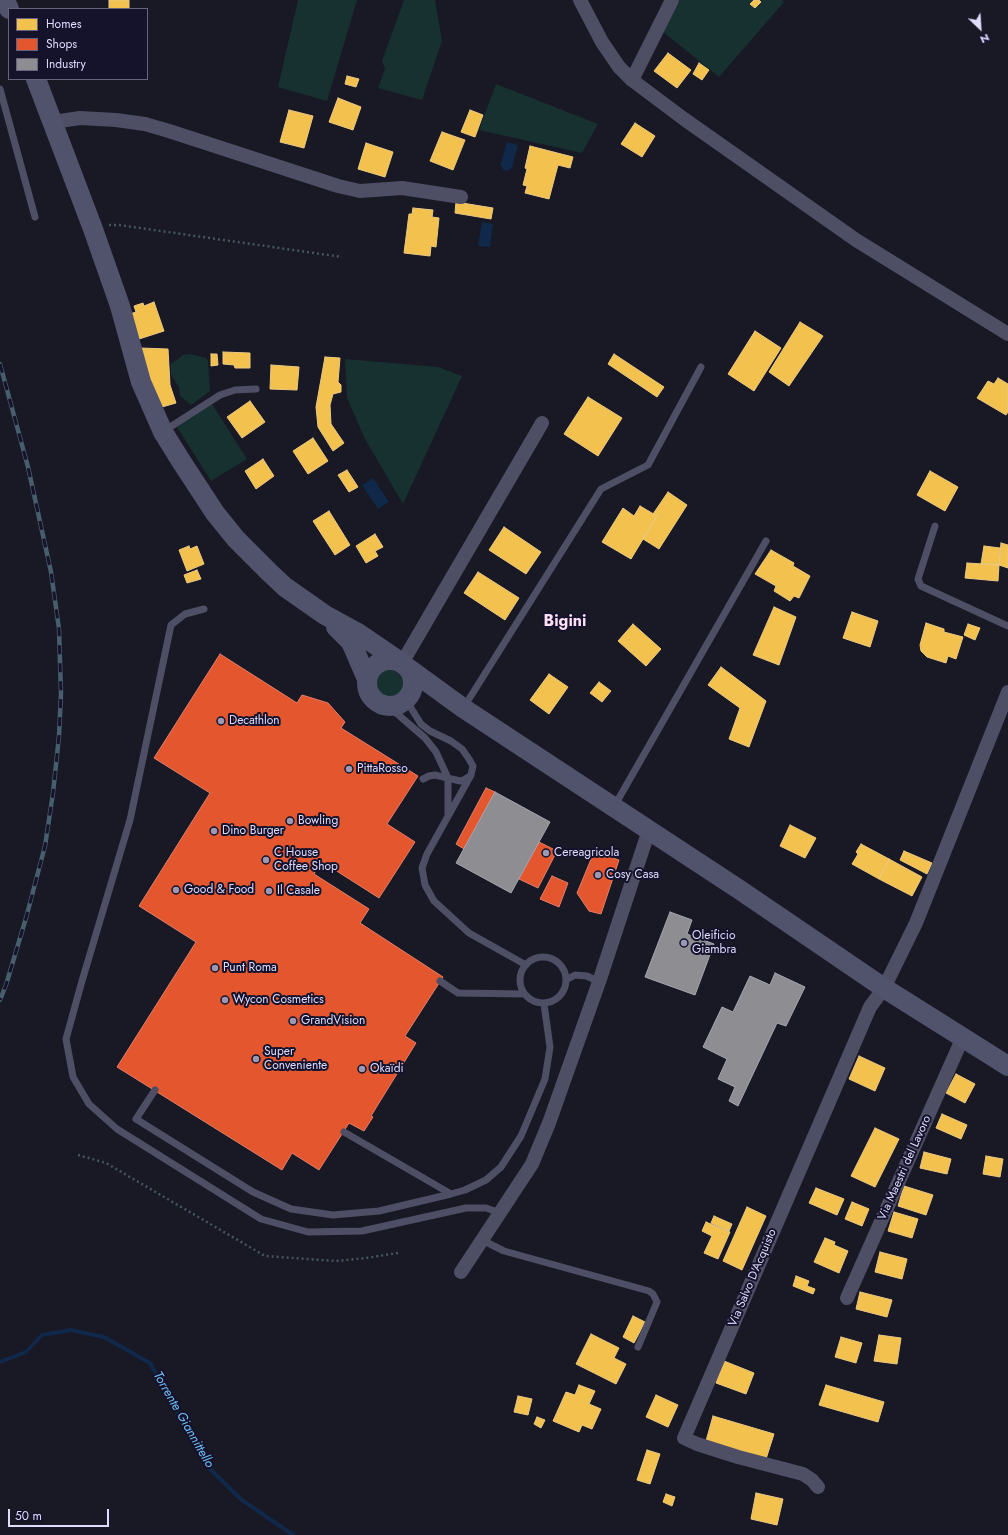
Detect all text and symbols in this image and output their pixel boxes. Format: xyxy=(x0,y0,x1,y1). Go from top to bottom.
legend xyxy=(8,8,148,80)
north arrow xyxy=(960,8,1000,48)
text: Homes xyxy=(46,15,82,33)
text: N xyxy=(978,30,992,48)
text: Shops xyxy=(46,35,77,53)
text: Industry xyxy=(46,55,86,73)
district label: Bigini xyxy=(544,612,586,632)
place label: Decathlon xyxy=(229,714,280,728)
marker: Decathlon xyxy=(216,716,226,726)
place label: PittaRosso xyxy=(357,762,408,776)
marker: PittaRosso xyxy=(344,764,354,774)
place label: Bowling xyxy=(298,814,338,828)
marker: Bowling xyxy=(285,816,295,826)
place label: Dino Burger xyxy=(222,824,284,838)
marker: Dino Burger xyxy=(209,826,219,836)
place label: C House Coffee Shop xyxy=(274,846,338,874)
place label: Cereagricola xyxy=(554,846,619,860)
marker: Cereagricola xyxy=(541,848,551,858)
marker: C House Coffee Shop xyxy=(261,855,271,865)
place label: Cosy Casa xyxy=(606,868,659,882)
marker: Cosy Casa xyxy=(593,870,603,880)
place label: Good & Food xyxy=(184,883,254,897)
place label: Il Casale xyxy=(277,884,320,898)
marker: Good & Food xyxy=(171,885,181,895)
marker: Il Casale xyxy=(264,886,274,896)
place label: Oleificio Giambra xyxy=(692,929,736,957)
marker: Oleificio Giambra xyxy=(679,938,689,948)
place label: Punt Roma xyxy=(223,961,277,975)
marker: Punt Roma xyxy=(210,963,220,973)
place label: Wycon Cosmetics xyxy=(233,993,324,1007)
marker: Wycon Cosmetics xyxy=(220,995,230,1005)
place label: GrandVision xyxy=(301,1014,365,1028)
marker: GrandVision xyxy=(288,1016,298,1026)
place label: Super Conveniente xyxy=(264,1045,327,1073)
marker: Super Conveniente xyxy=(251,1054,261,1064)
place label: Okaïdi xyxy=(370,1062,404,1076)
marker: Okaïdi xyxy=(357,1064,367,1074)
street label: Via Maestri del Lavoro xyxy=(875,1113,935,1223)
street label: Via Salvo D'Acquisto xyxy=(726,1227,780,1329)
water label: Torrente Giannittello xyxy=(149,1369,217,1471)
scale bar xyxy=(10,1501,111,1527)
text: 50 m xyxy=(15,1507,42,1525)

